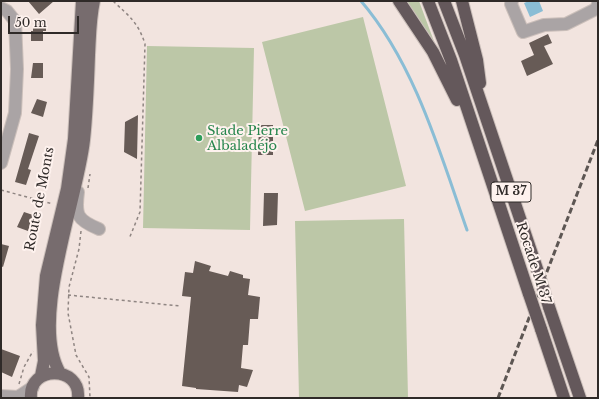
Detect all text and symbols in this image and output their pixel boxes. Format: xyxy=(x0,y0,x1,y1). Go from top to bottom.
scale bar xyxy=(10,8,81,34)
text: 50 m xyxy=(15,15,47,30)
place label: Stade Pierre Albaladéjo xyxy=(207,123,288,154)
marker: Stade Pierre Albaladéjo xyxy=(194,133,204,143)
street label: Route de Monts xyxy=(22,146,58,252)
road number: M 37 xyxy=(491,182,531,202)
street label: Rocade M 37 xyxy=(512,220,554,306)

